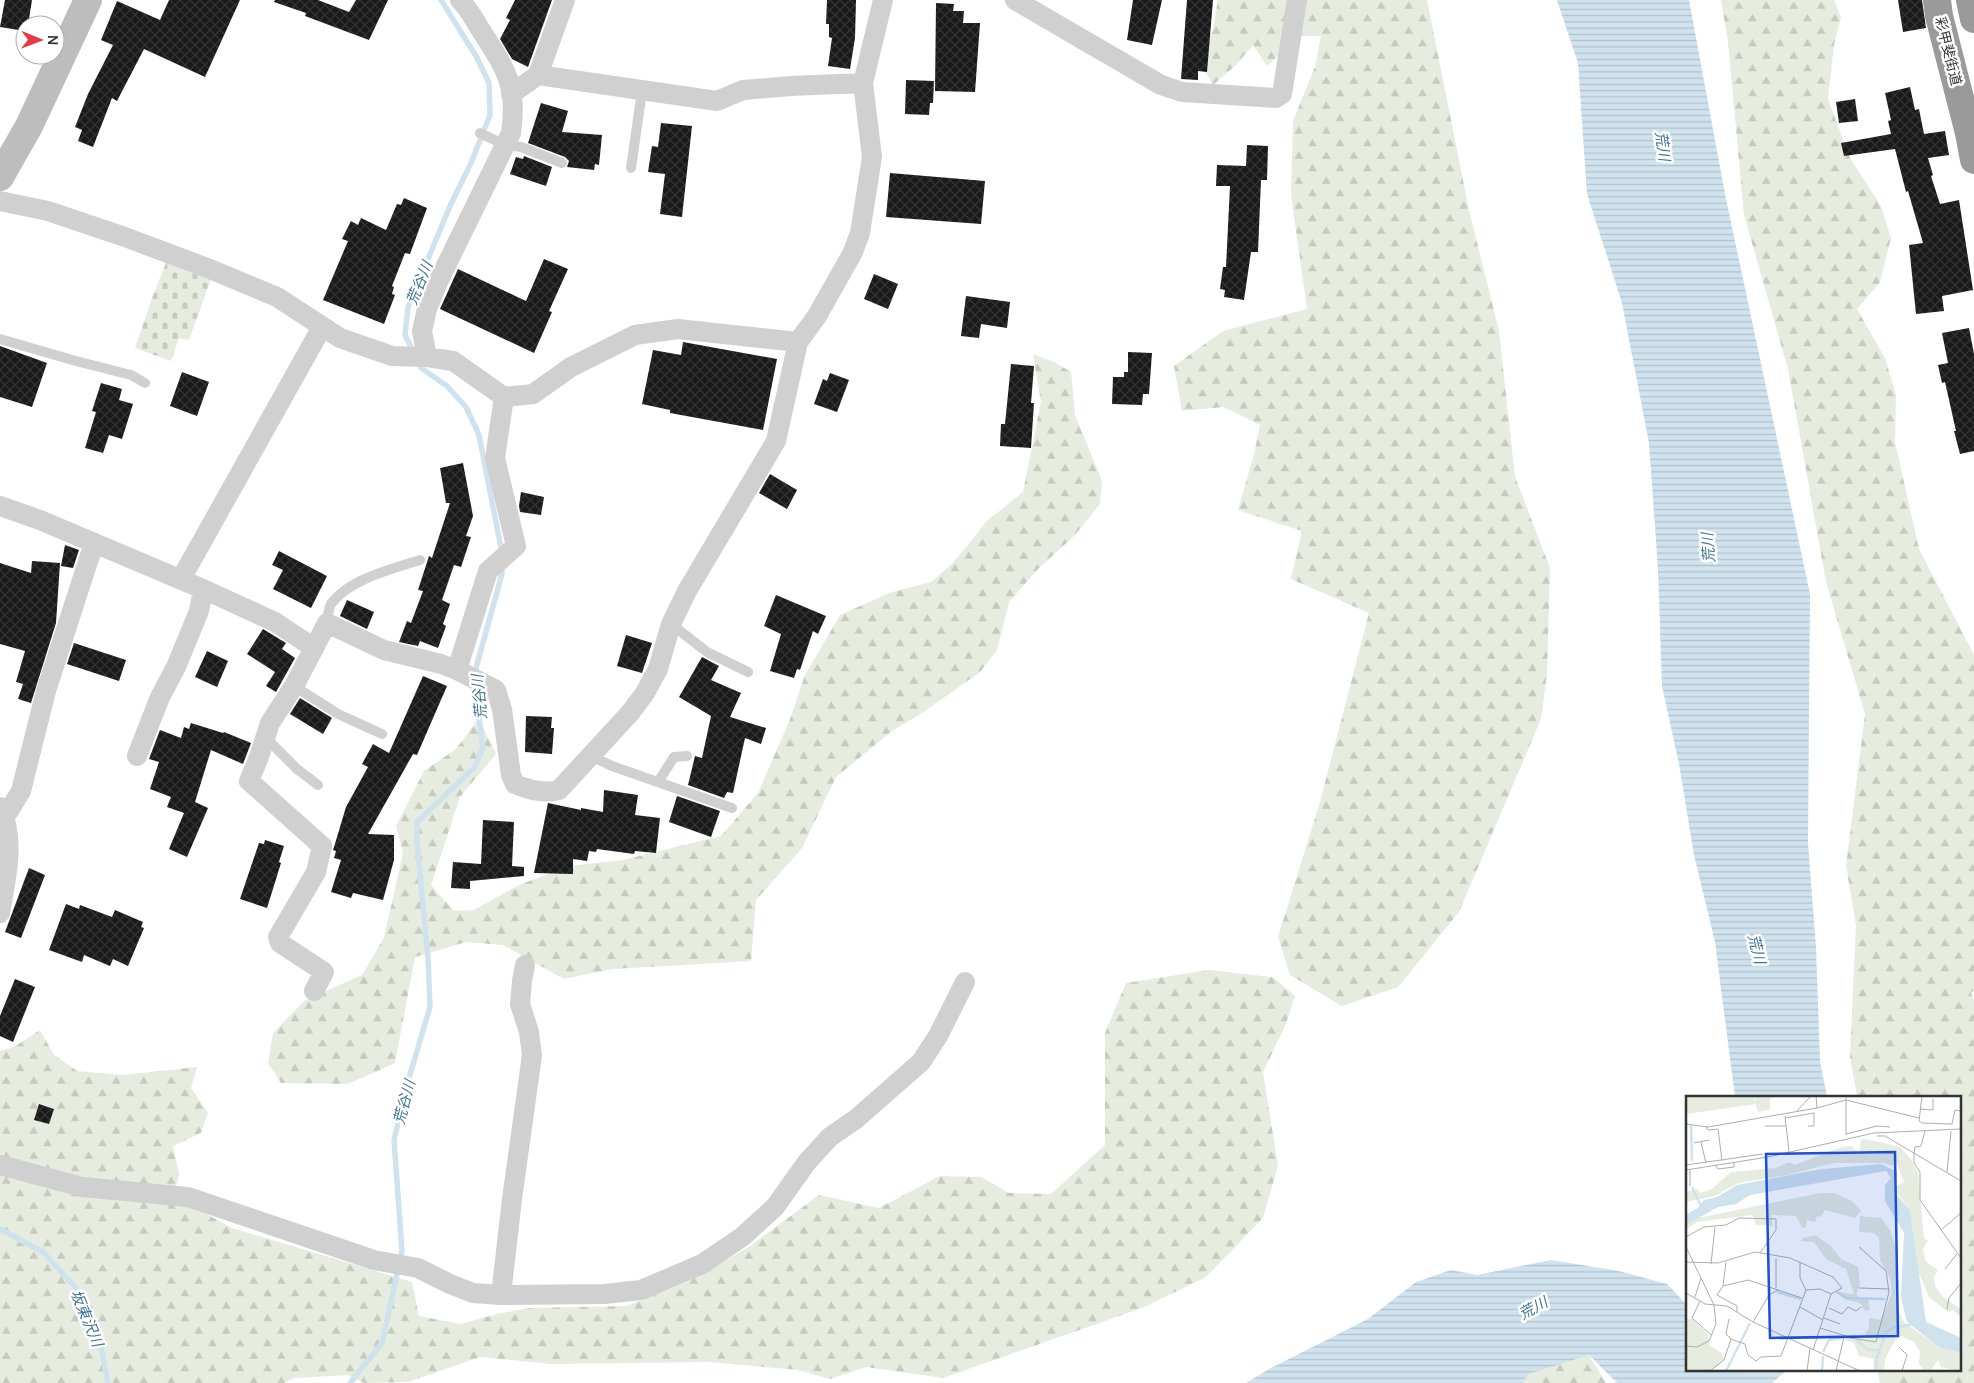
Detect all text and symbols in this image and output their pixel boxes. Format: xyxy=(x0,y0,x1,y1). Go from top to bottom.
north arrow xyxy=(15,15,65,65)
street label: 彩甲斐街道 xyxy=(1931,15,1967,87)
text: N xyxy=(44,35,63,45)
water label: 荒川 xyxy=(1651,130,1676,164)
water label: 荒谷川 xyxy=(401,256,438,308)
water label: 荒川 xyxy=(1696,530,1720,564)
water label: 荒谷川 xyxy=(466,672,491,720)
water label: 荒川 xyxy=(1743,932,1771,968)
water label: 荒谷川 xyxy=(388,1076,420,1126)
inset map xyxy=(1686,1096,1962,1370)
water label: 坂東沢川 xyxy=(66,1286,109,1352)
water label: 荒川 xyxy=(1515,1291,1553,1324)

